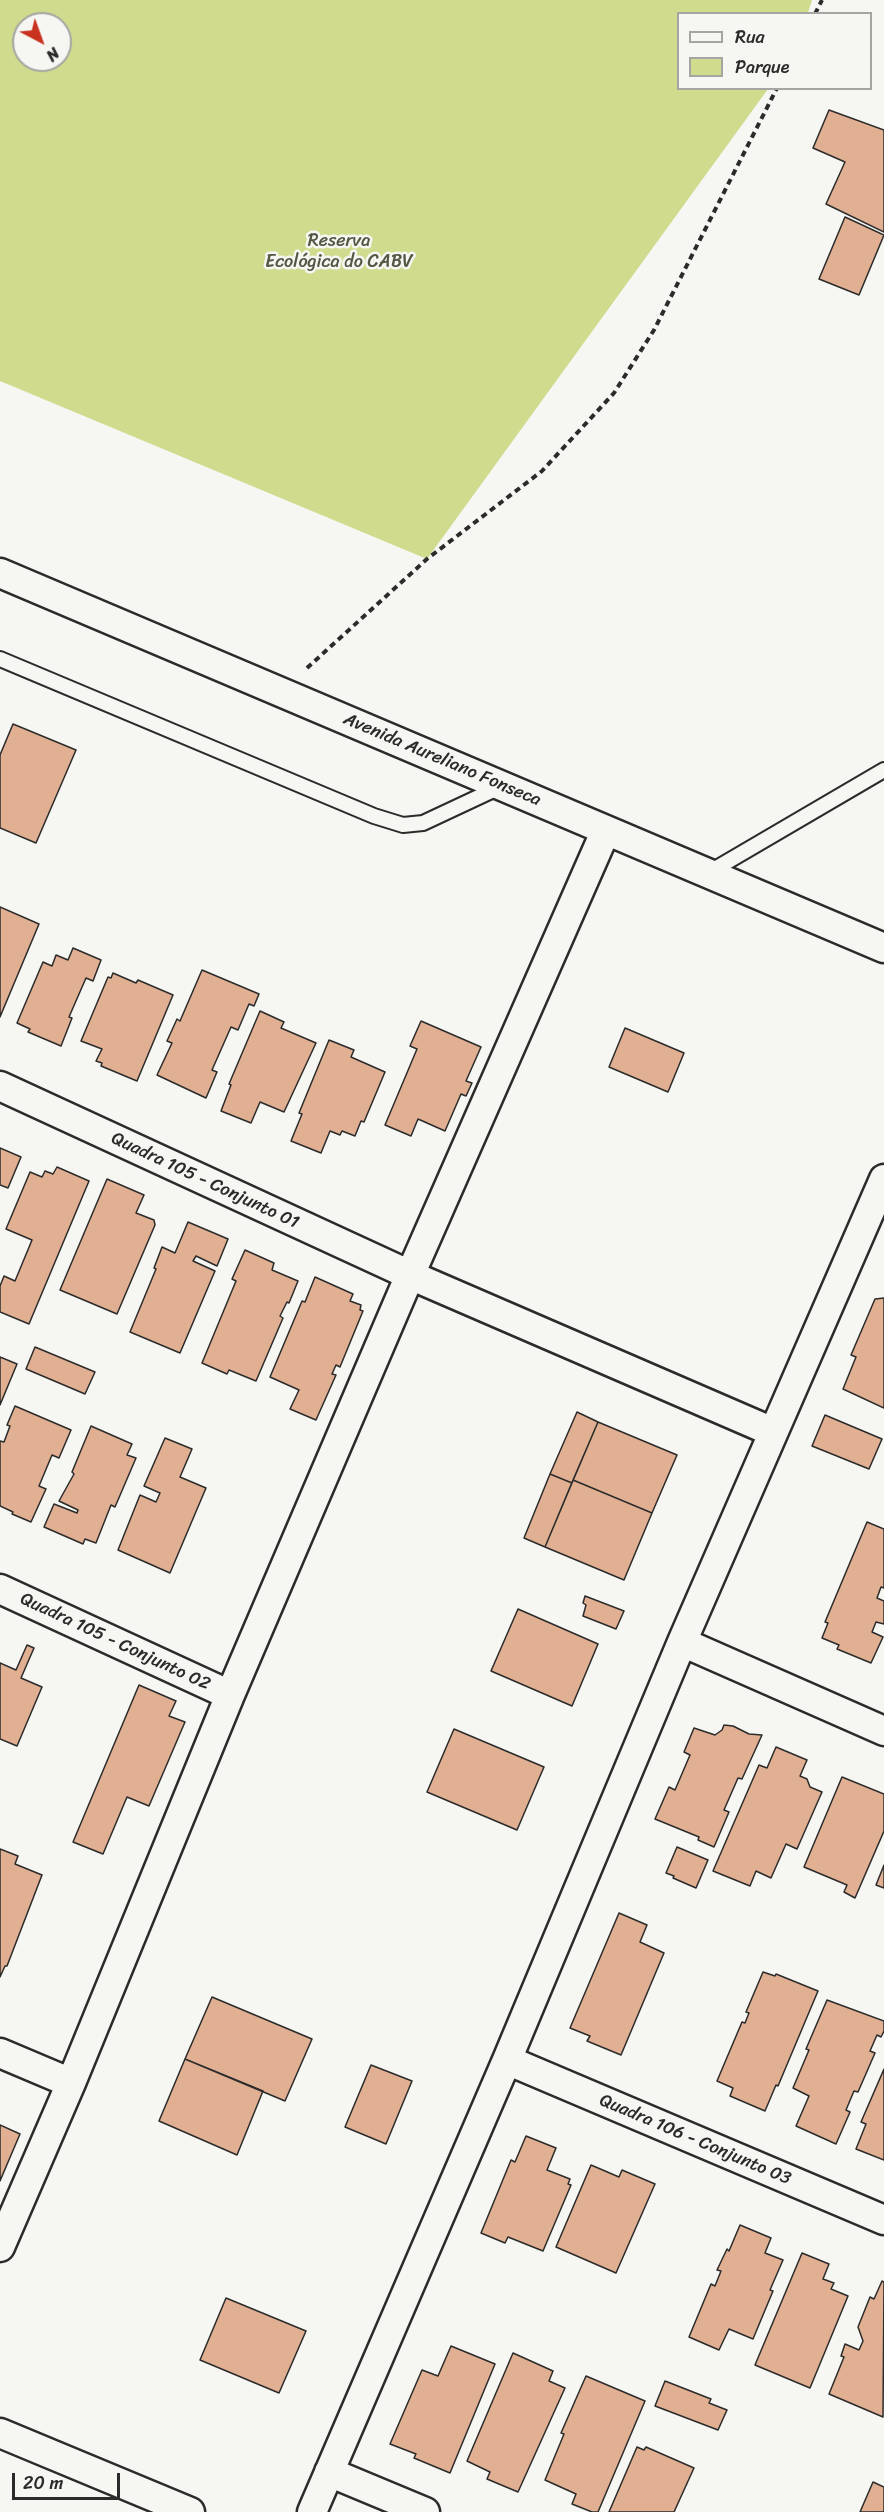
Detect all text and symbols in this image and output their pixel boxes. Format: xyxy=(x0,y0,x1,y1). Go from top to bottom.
north arrow xyxy=(12,12,72,72)
legend xyxy=(677,12,872,90)
text: Rua xyxy=(735,21,765,53)
text: N xyxy=(39,40,67,69)
text: Parque xyxy=(735,51,789,83)
park label: Reserva Ecológica do CABV xyxy=(265,230,413,272)
street label: Avenida Aureliano Fonseca xyxy=(340,709,544,811)
street label: Quadra 105 - Conjunto 01 xyxy=(108,1128,302,1234)
street label: Quadra 105 - Conjunto 02 xyxy=(16,1588,214,1696)
street label: Quadra 106 - Conjunto 03 xyxy=(596,2090,794,2190)
scale bar xyxy=(15,2461,123,2499)
text: 20 m xyxy=(23,2467,63,2499)

